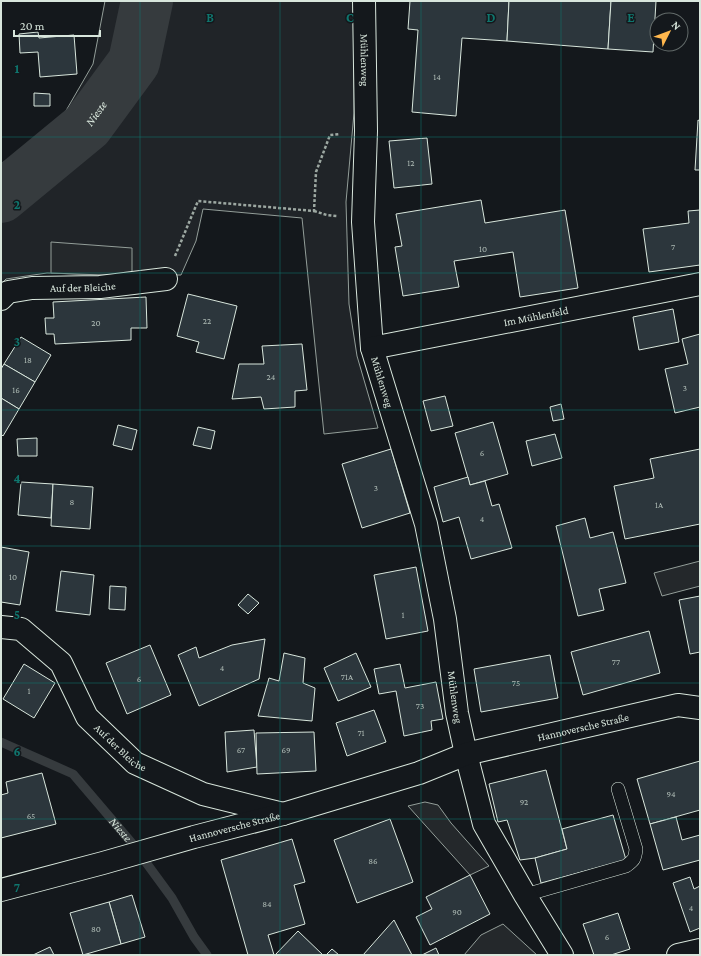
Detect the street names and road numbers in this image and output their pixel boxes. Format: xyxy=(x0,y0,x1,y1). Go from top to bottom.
street label: Mühlenweg xyxy=(358,34,371,87)
street label: Auf der Bleiche xyxy=(50,279,116,294)
street label: Im Mühlenfeld xyxy=(503,304,569,328)
street label: Mühlenweg xyxy=(369,355,396,410)
street label: Mühlenweg xyxy=(446,670,465,725)
street label: Hannoversche Straße xyxy=(536,711,630,743)
street label: Auf der Bleiche xyxy=(92,721,148,773)
street label: Hannoversche Straße xyxy=(188,809,281,844)

